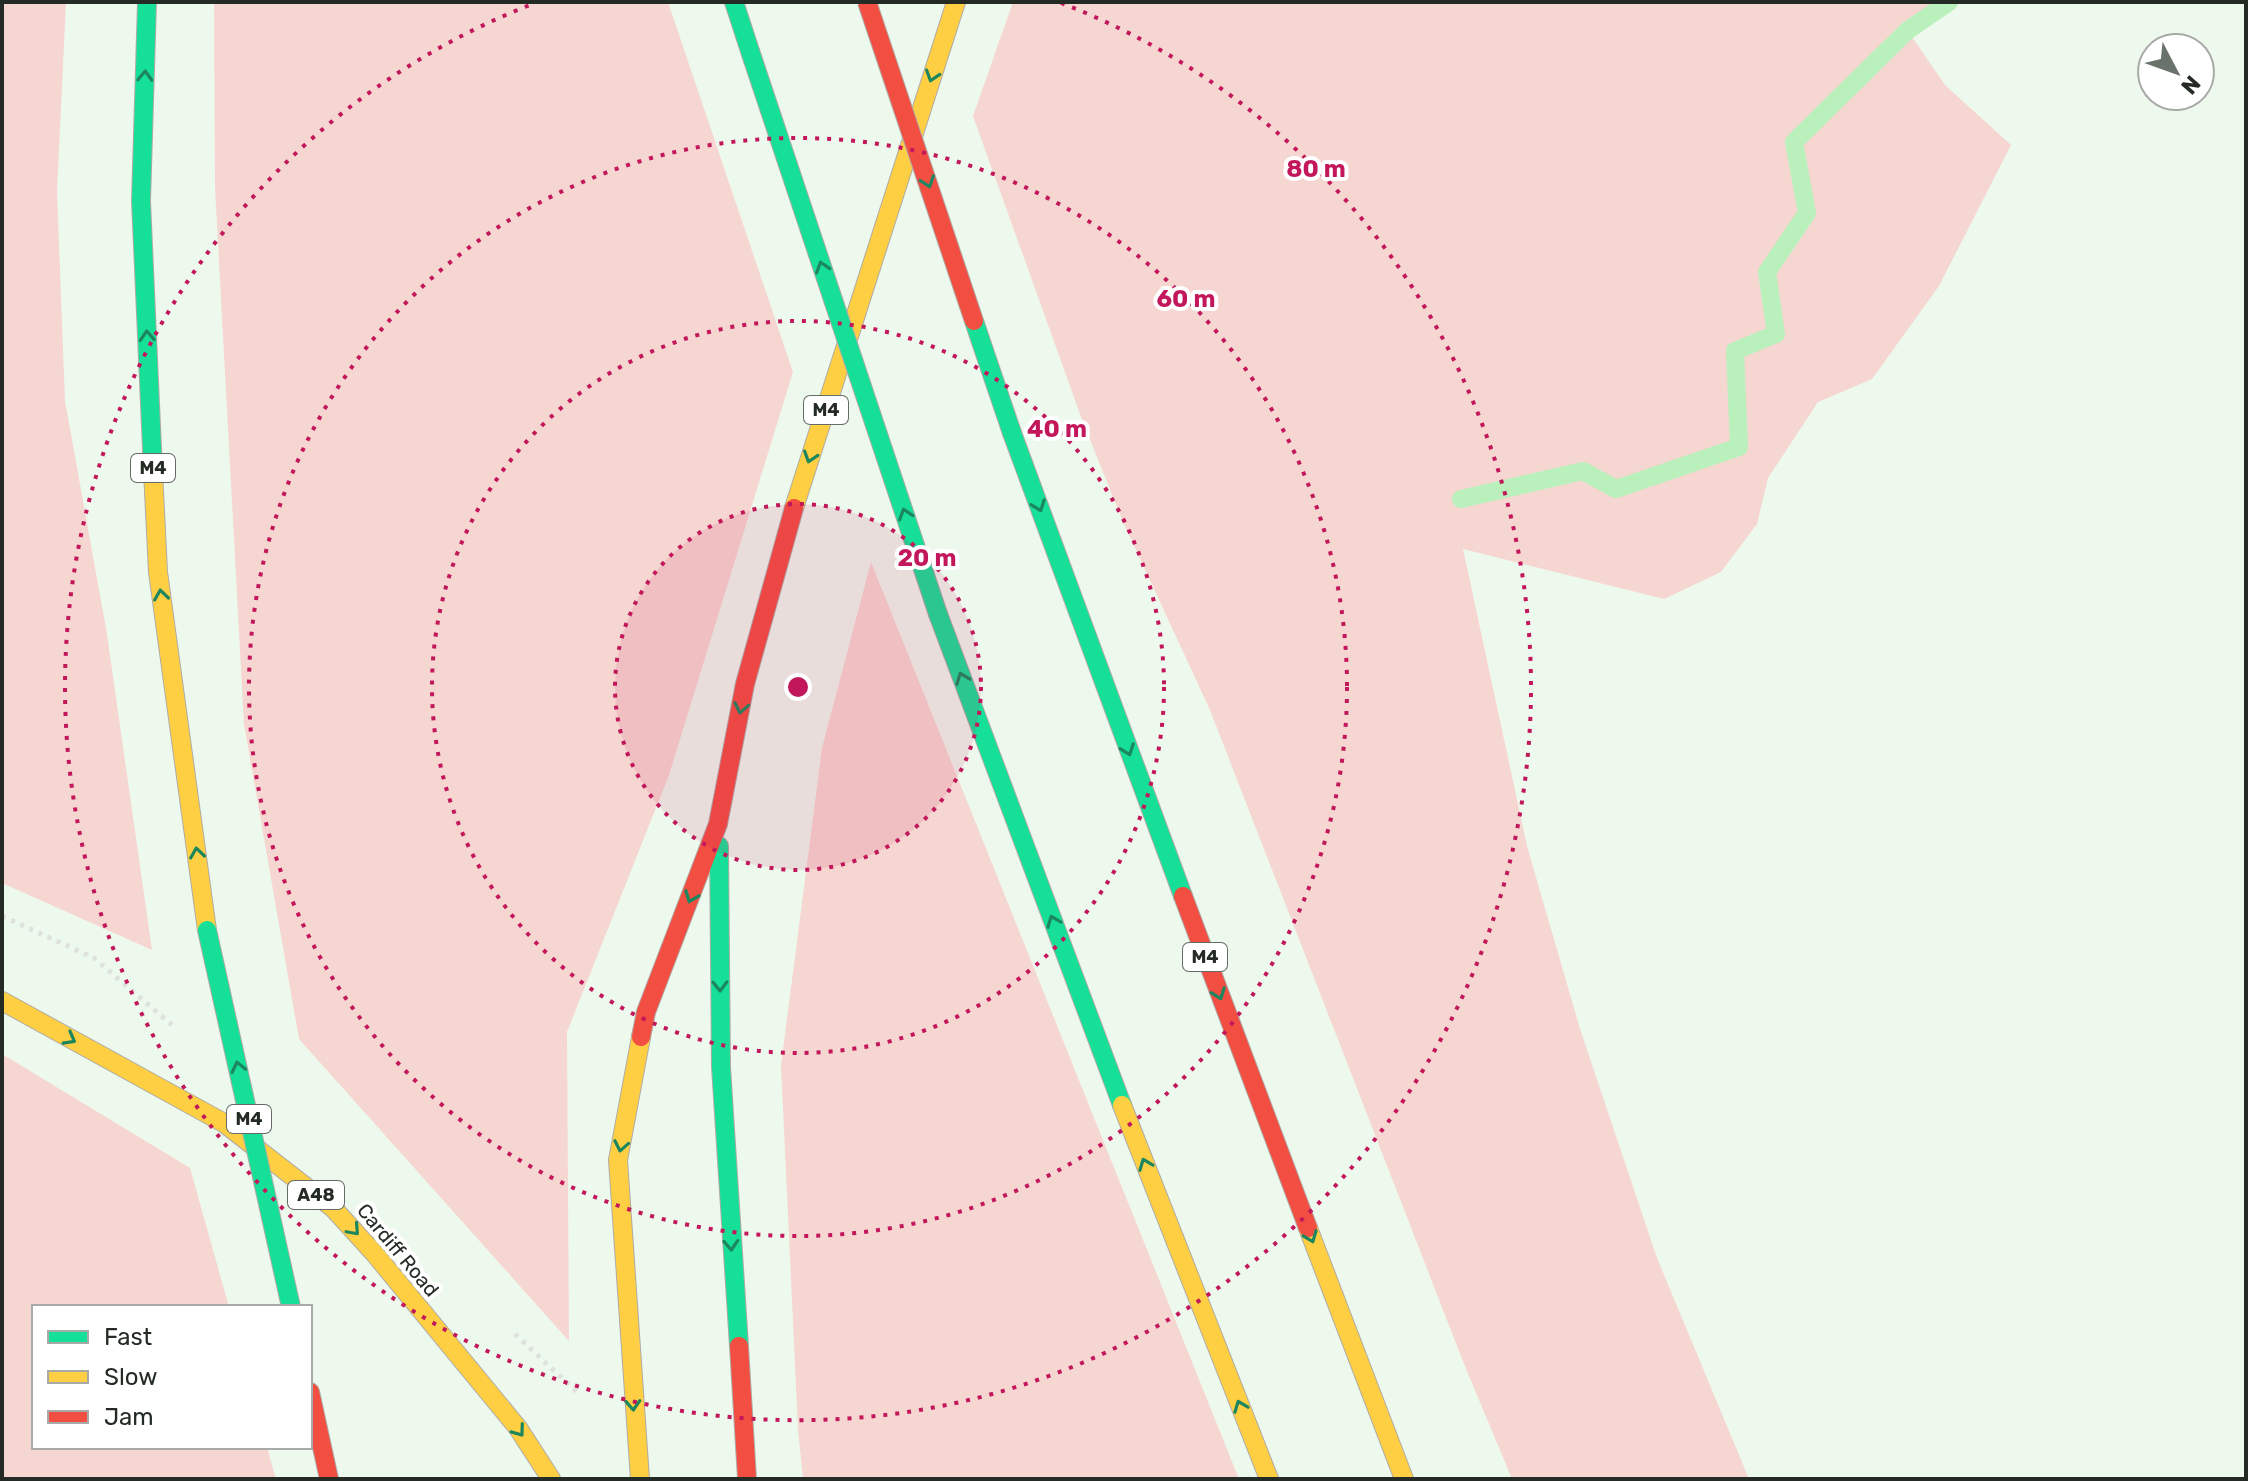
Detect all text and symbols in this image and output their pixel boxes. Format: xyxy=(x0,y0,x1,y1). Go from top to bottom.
north arrow xyxy=(2136,32,2216,112)
one-way arrow xyxy=(136,69,153,82)
one-way arrow xyxy=(926,69,942,83)
text: N xyxy=(2175,70,2206,100)
text: 80 m xyxy=(1286,155,1346,183)
one-way arrow xyxy=(918,174,934,188)
one-way arrow xyxy=(816,261,832,275)
text: 60 m xyxy=(1156,285,1216,313)
one-way arrow xyxy=(139,329,156,342)
road number: M4 xyxy=(804,396,848,424)
text: 40 m xyxy=(1027,415,1087,443)
one-way arrow xyxy=(804,450,820,464)
road number: M4 xyxy=(131,454,175,482)
one-way arrow xyxy=(1029,498,1046,512)
one-way arrow xyxy=(898,507,914,521)
text: 20 m xyxy=(897,544,957,572)
one-way arrow xyxy=(153,589,170,602)
one-way arrow xyxy=(955,672,972,686)
centre of rings xyxy=(784,673,812,701)
one-way arrow xyxy=(733,700,750,714)
one-way arrow xyxy=(1118,742,1135,756)
one-way arrow xyxy=(189,846,206,860)
one-way arrow xyxy=(684,889,701,903)
one-way arrow xyxy=(1046,915,1063,929)
road number: M4 xyxy=(1183,943,1227,971)
one-way arrow xyxy=(711,980,729,993)
one-way arrow xyxy=(1209,986,1226,1000)
one-way arrow xyxy=(62,1029,77,1044)
one-way arrow xyxy=(230,1061,247,1074)
road number: M4 xyxy=(227,1105,271,1133)
one-way arrow xyxy=(613,1139,630,1153)
one-way arrow xyxy=(1138,1158,1155,1172)
road number: A48 xyxy=(288,1181,344,1209)
street label: Cardiff Road xyxy=(352,1199,444,1301)
one-way arrow xyxy=(344,1221,358,1236)
one-way arrow xyxy=(1301,1229,1318,1243)
one-way arrow xyxy=(722,1239,739,1252)
legend xyxy=(32,1305,312,1449)
text: Fast xyxy=(104,1323,152,1351)
text: Slow xyxy=(104,1363,157,1391)
one-way arrow xyxy=(624,1399,641,1412)
one-way arrow xyxy=(1233,1400,1250,1414)
text: Jam xyxy=(104,1403,154,1431)
one-way arrow xyxy=(509,1422,524,1437)

